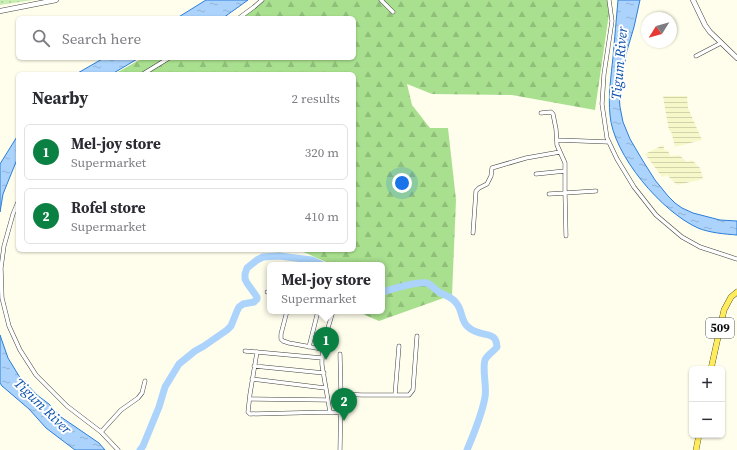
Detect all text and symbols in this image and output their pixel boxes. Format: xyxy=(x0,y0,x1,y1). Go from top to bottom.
north arrow xyxy=(641,12,677,48)
search box xyxy=(16,16,356,60)
water label: Tigum River xyxy=(606,25,632,100)
icon: search xyxy=(30,27,52,49)
text: Search here xyxy=(62,28,141,49)
text: Nearby xyxy=(32,86,88,110)
text: 2 results xyxy=(292,90,340,107)
text: Mel-joy store xyxy=(71,133,161,154)
text: 1 xyxy=(42,144,50,161)
text: 320 m xyxy=(305,144,339,161)
text: Supermarket xyxy=(71,154,146,171)
your location xyxy=(392,173,412,193)
text: Rofel store xyxy=(71,197,146,218)
text: 2 xyxy=(42,208,50,225)
text: 410 m xyxy=(305,208,339,225)
text: Supermarket xyxy=(71,218,146,235)
popup xyxy=(267,262,385,314)
text: Mel-joy store xyxy=(281,269,371,290)
text: Supermarket xyxy=(281,290,356,307)
road number: 509 xyxy=(706,318,734,338)
pin: 1 xyxy=(313,327,339,360)
map controls xyxy=(689,366,725,438)
button: + xyxy=(689,366,725,402)
water label: Tigum River xyxy=(10,374,76,439)
pin: 2 xyxy=(331,388,357,421)
button: − xyxy=(689,402,725,438)

